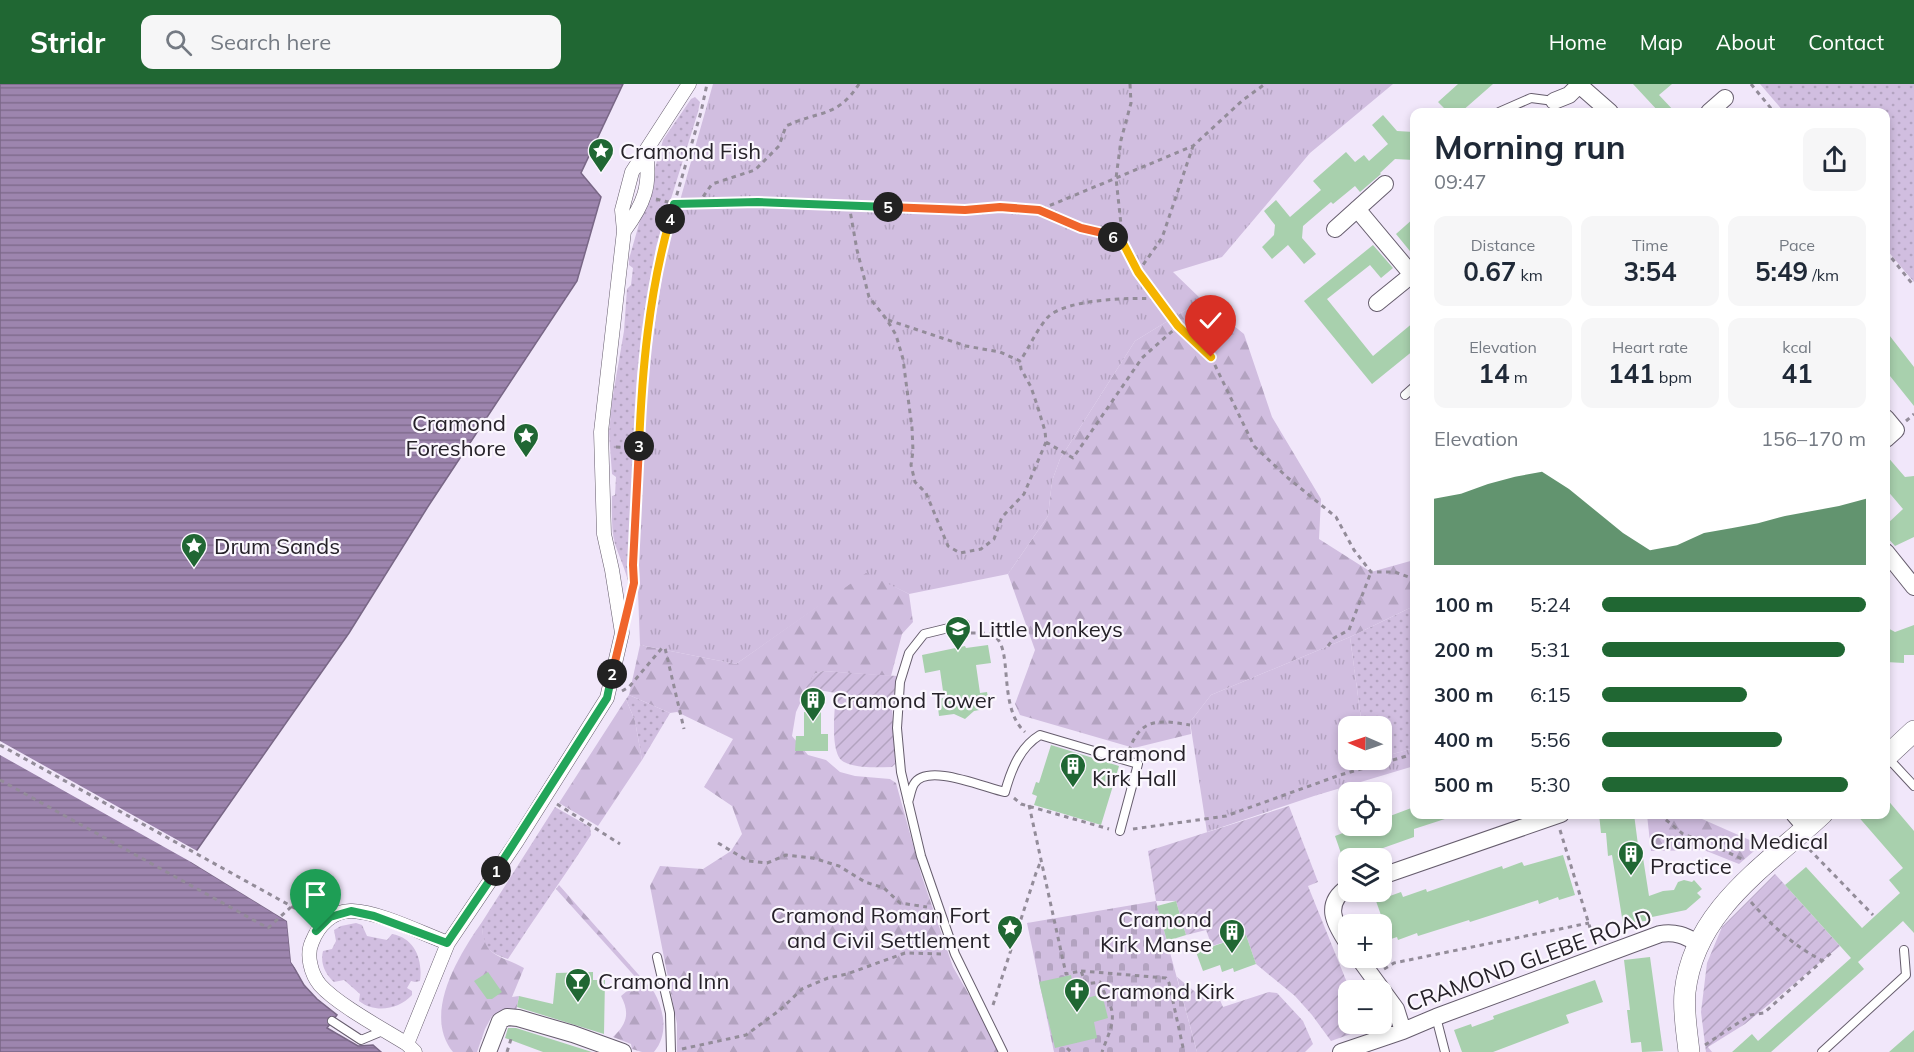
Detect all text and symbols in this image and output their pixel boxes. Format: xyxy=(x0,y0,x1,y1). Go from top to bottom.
search box xyxy=(141,15,561,69)
text: Stridr xyxy=(30,25,105,60)
icon: search xyxy=(162,26,195,59)
text: Search here xyxy=(210,28,331,56)
text: Home xyxy=(1549,29,1607,55)
text: Map xyxy=(1640,29,1683,55)
text: About xyxy=(1716,29,1775,55)
text: Contact xyxy=(1808,29,1884,55)
text: Morning run xyxy=(1434,126,1626,167)
button: share xyxy=(1803,128,1866,191)
place icon: Cramond Fish xyxy=(586,136,616,174)
place label: Cramond Fish xyxy=(620,137,761,165)
text: 09:47 xyxy=(1434,169,1487,194)
pin: 5 xyxy=(873,192,903,222)
text: 5 xyxy=(883,197,893,217)
pin: 4 xyxy=(655,204,685,234)
text: 4 xyxy=(665,209,675,229)
pin: 6 xyxy=(1098,222,1128,252)
text: 6 xyxy=(1108,227,1118,247)
text: Distance xyxy=(1471,235,1535,255)
text: Time xyxy=(1632,235,1668,255)
text: Pace xyxy=(1779,235,1815,255)
text: 0.67 xyxy=(1463,255,1516,288)
text: 3:54 xyxy=(1623,255,1677,288)
text: 5:49 xyxy=(1755,255,1808,288)
text: km xyxy=(1516,265,1543,285)
text: /km xyxy=(1808,265,1839,285)
pin xyxy=(1185,295,1236,357)
icon: check xyxy=(1194,304,1227,337)
text: Elevation xyxy=(1469,337,1537,357)
text: Heart rate xyxy=(1612,337,1688,357)
text: kcal xyxy=(1782,337,1812,357)
text: 14 xyxy=(1478,357,1509,390)
text: 141 xyxy=(1608,357,1655,390)
text: 41 xyxy=(1781,357,1813,390)
text: m xyxy=(1509,367,1528,387)
text: bpm xyxy=(1655,367,1692,387)
place label: Cramond Foreshore xyxy=(406,409,506,462)
place icon: Cramond Foreshore xyxy=(511,421,541,459)
text: Elevation xyxy=(1434,426,1519,451)
text: 156–170 m xyxy=(1761,426,1866,451)
pin: 3 xyxy=(624,431,654,461)
text: 3 xyxy=(634,436,644,456)
place icon: Drum Sands xyxy=(179,531,209,569)
place label: Drum Sands xyxy=(214,532,340,560)
text: 100 m xyxy=(1434,592,1493,617)
text: 5:24 xyxy=(1530,592,1571,617)
school or university icon: Little Monkeys xyxy=(943,614,973,652)
place label: Little Monkeys xyxy=(978,615,1123,643)
text: 200 m xyxy=(1434,637,1493,662)
text: 5:31 xyxy=(1530,637,1571,662)
pin: 2 xyxy=(597,659,627,689)
text: 2 xyxy=(607,664,617,684)
text: 300 m xyxy=(1434,682,1493,707)
text: 6:15 xyxy=(1530,682,1571,707)
building icon: Cramond Tower xyxy=(798,685,828,723)
place label: Cramond Tower xyxy=(832,686,995,714)
north arrow xyxy=(1338,716,1392,770)
map controls xyxy=(1338,716,1392,1034)
text: 400 m xyxy=(1434,727,1493,752)
text: 5:56 xyxy=(1530,727,1571,752)
place label: Cramond Kirk Hall xyxy=(1092,739,1186,792)
building icon: Cramond Kirk Hall xyxy=(1058,751,1088,789)
text: 500 m xyxy=(1434,772,1493,797)
text: 5:30 xyxy=(1530,772,1571,797)
button: locate xyxy=(1338,782,1392,836)
place label: Cramond Medical Practice xyxy=(1650,827,1828,880)
building icon: Cramond Medical Practice xyxy=(1616,839,1646,877)
button: layers xyxy=(1338,848,1392,902)
pin: 1 xyxy=(481,856,511,886)
text: 1 xyxy=(491,861,501,881)
pin xyxy=(290,869,341,931)
icon: arrive xyxy=(299,878,332,911)
place label: Cramond Roman Fort and Civil Settlement xyxy=(771,901,990,954)
street label: CRAMOND GLEBE ROAD xyxy=(1402,902,1656,1018)
place label: Cramond Kirk Manse xyxy=(1100,905,1212,958)
place icon: Cramond Roman Fort and Civil Settlement xyxy=(995,913,1025,951)
button: + xyxy=(1338,914,1392,968)
building icon: Cramond Kirk Manse xyxy=(1217,917,1247,955)
bar icon: Cramond Inn xyxy=(563,966,593,1004)
place label: Cramond Inn xyxy=(598,967,729,995)
church icon: Cramond Kirk xyxy=(1062,976,1092,1014)
place label: Cramond Kirk xyxy=(1096,977,1235,1005)
button: − xyxy=(1338,980,1392,1034)

